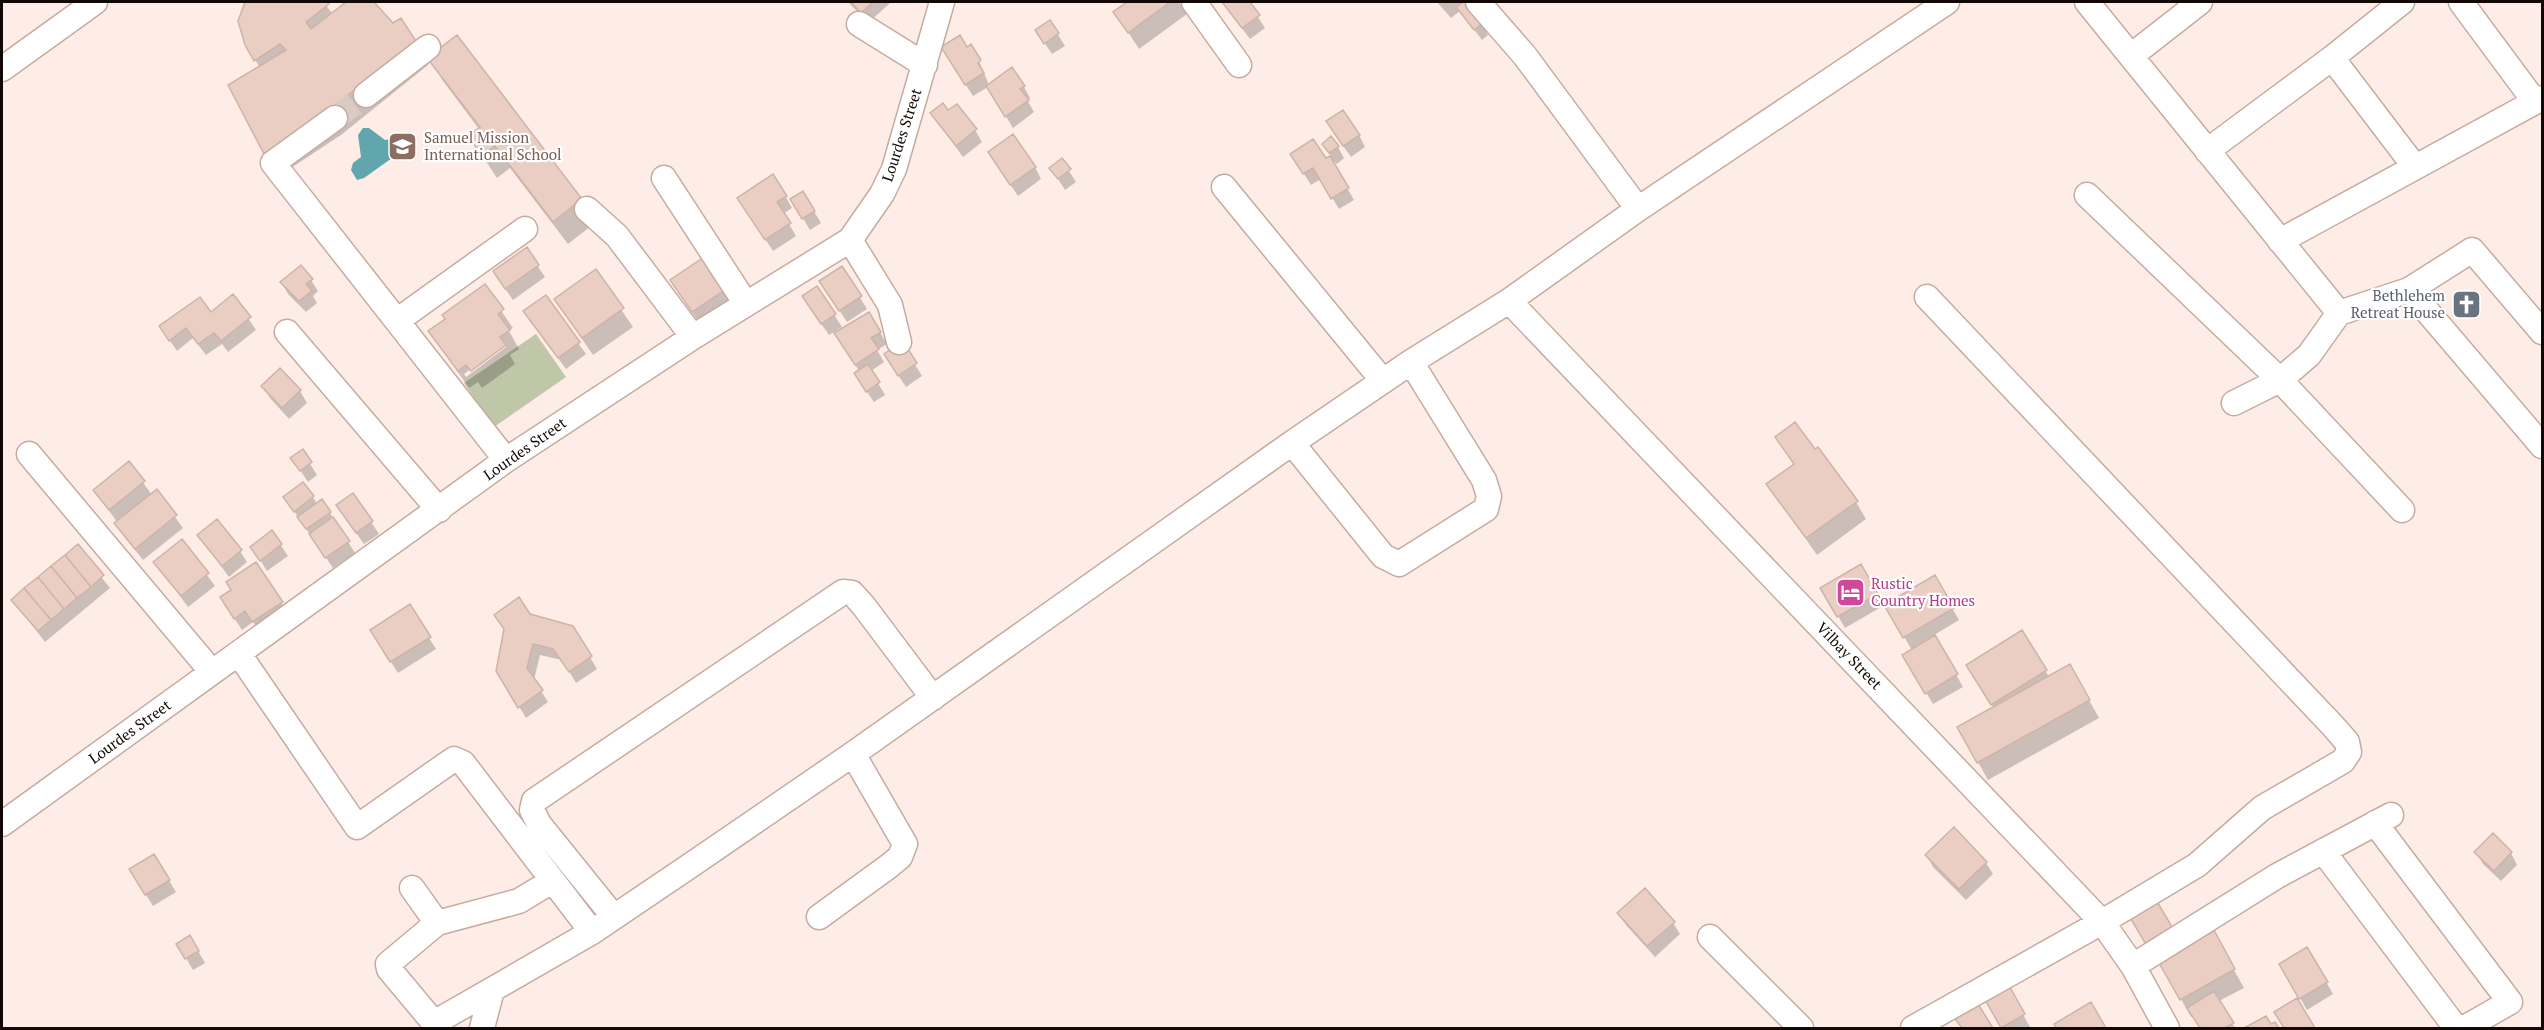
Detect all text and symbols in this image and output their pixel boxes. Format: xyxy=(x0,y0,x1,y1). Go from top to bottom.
street label: Lourdes Street xyxy=(877,85,926,184)
place label: Samuel Mission International School xyxy=(424,127,562,164)
school or university icon: Samuel Mission International School xyxy=(387,131,419,163)
place label: Bethlehem Retreat House xyxy=(2351,285,2445,322)
church icon: Bethlehem Retreat House xyxy=(2450,289,2482,321)
street label: Lourdes Street xyxy=(479,412,570,484)
place label: Rustic Country Homes xyxy=(1871,573,1975,610)
hotel icon: Rustic Country Homes xyxy=(1834,577,1866,609)
street label: Vilbay Street xyxy=(1813,617,1887,694)
street label: Lourdes Street xyxy=(84,694,175,768)

